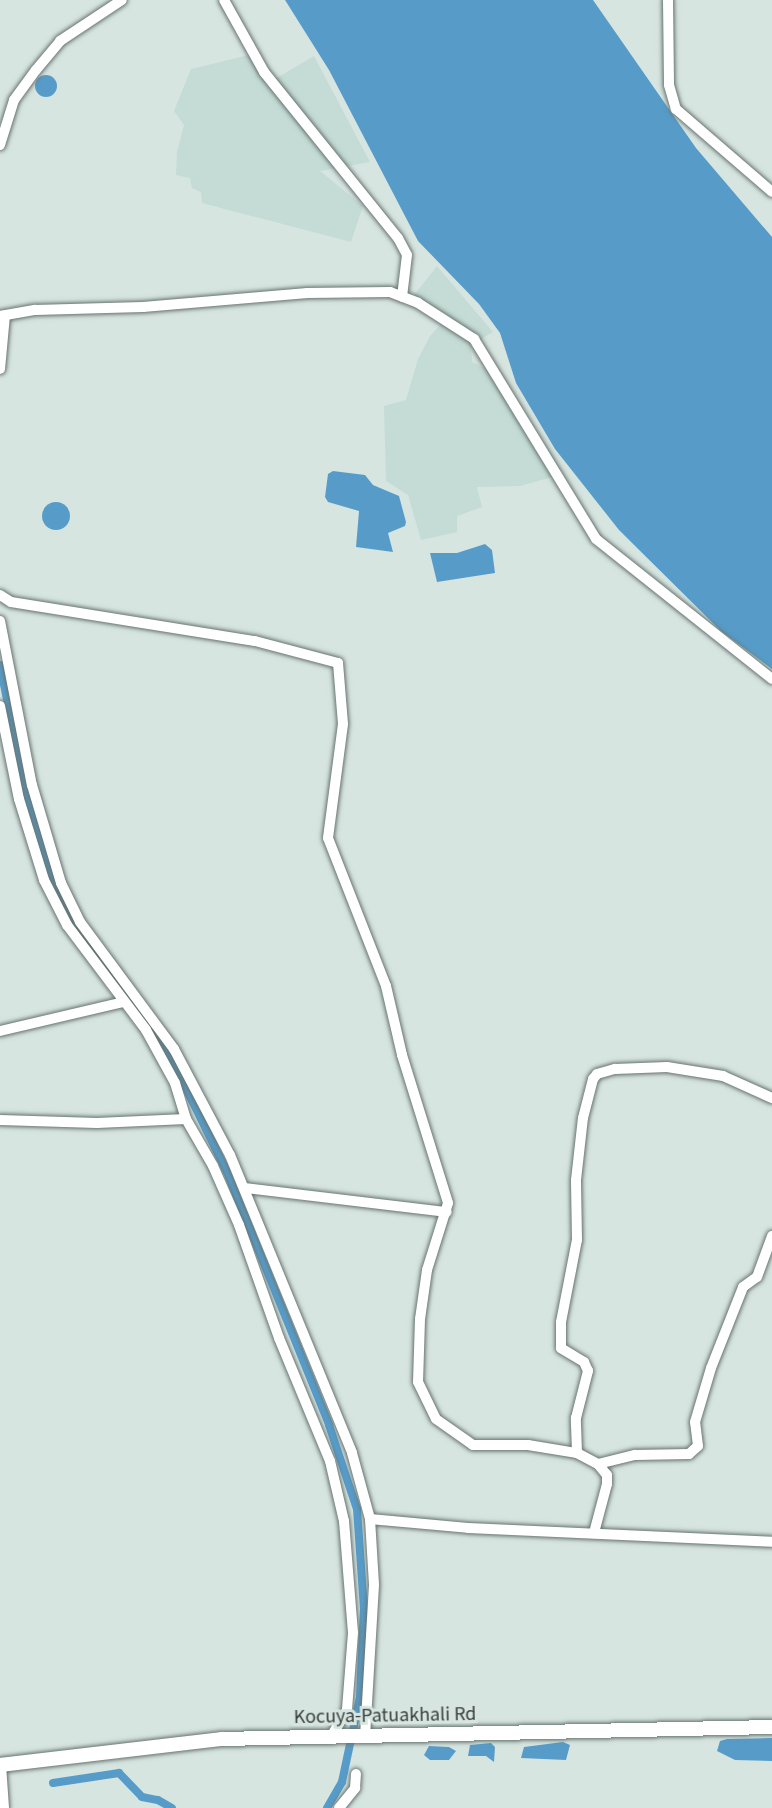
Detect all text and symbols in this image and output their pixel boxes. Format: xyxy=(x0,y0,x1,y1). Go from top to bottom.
street label: Kocuya-Patuakhali Rd xyxy=(293,1702,477,1730)

